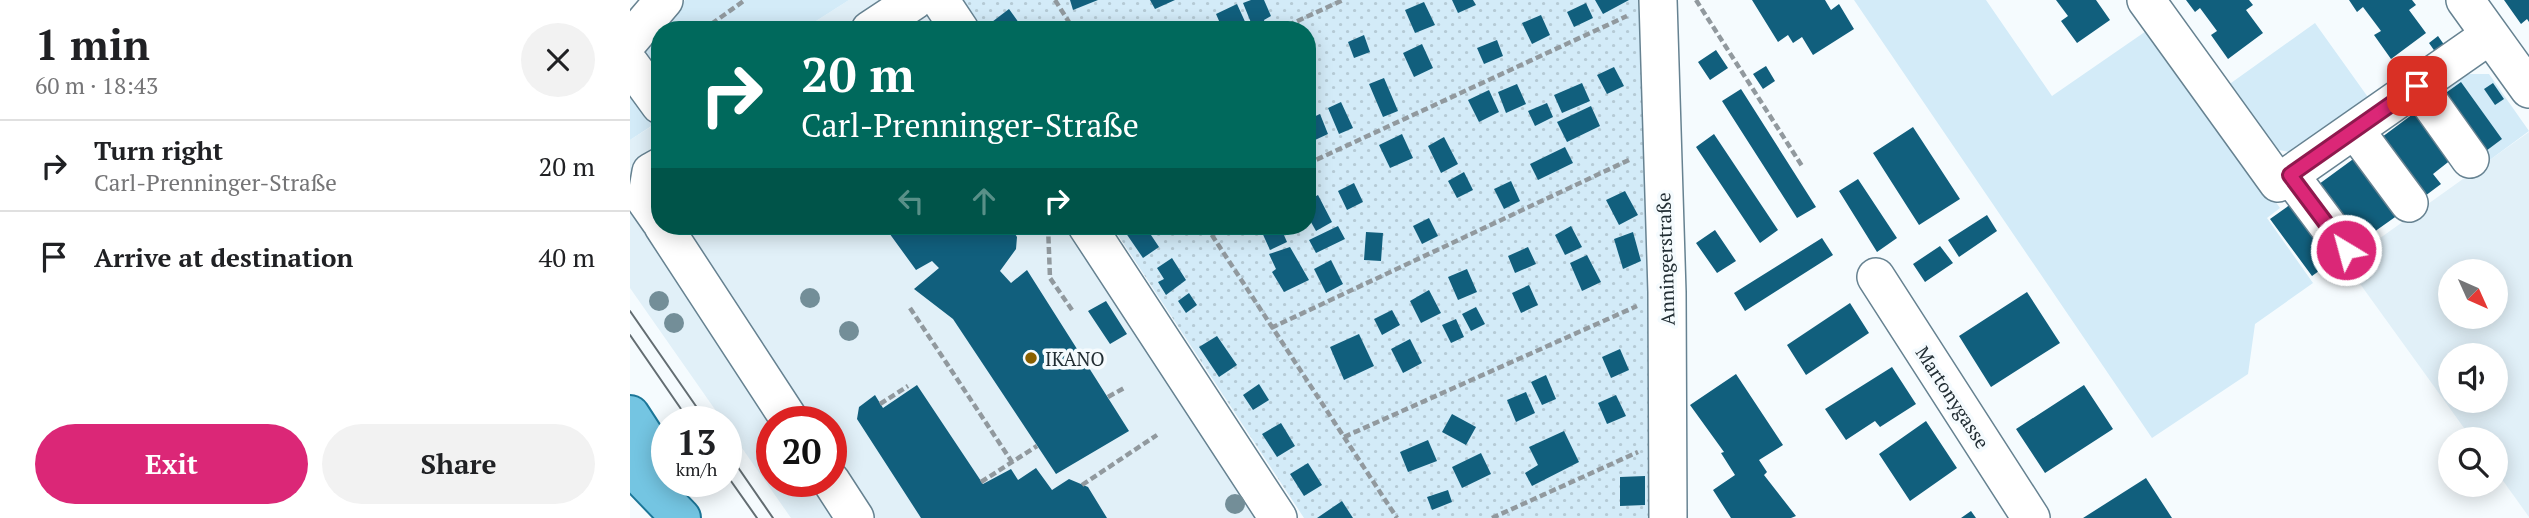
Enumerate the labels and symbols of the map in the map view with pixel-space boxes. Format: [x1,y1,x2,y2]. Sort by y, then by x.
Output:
pin [2387,56,2447,116]
street label: Anningerstraße [1650,192,1680,326]
position arrow [2309,213,2383,287]
north arrow [2438,259,2508,329]
street label: Martonygasse [1911,341,1995,453]
place label: IKANO [1045,346,1104,371]
marker: IKANO [1023,350,1039,366]
speed limit sign: 20 [756,406,847,497]

